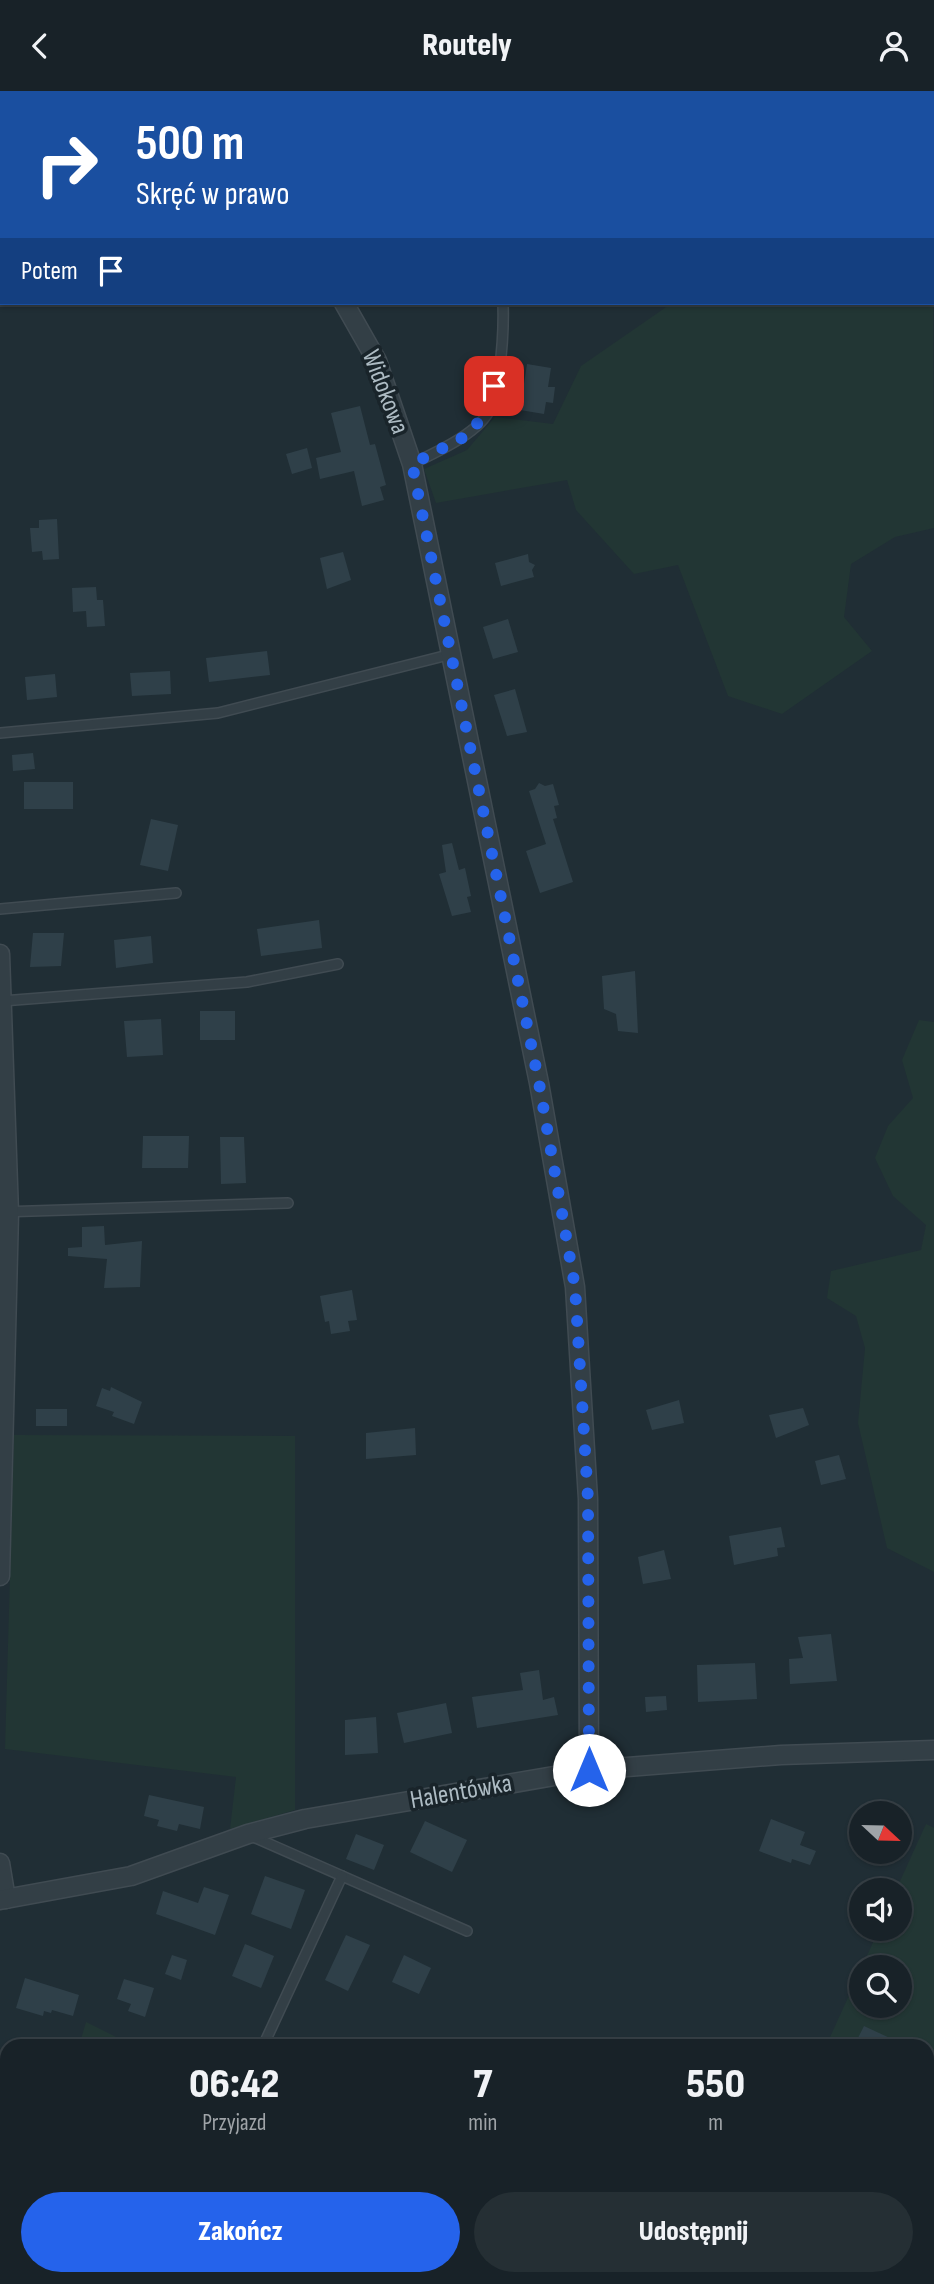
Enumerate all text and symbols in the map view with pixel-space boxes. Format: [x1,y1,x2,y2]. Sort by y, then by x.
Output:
text: Routely [422,26,512,65]
icon: back [21,27,59,65]
icon: person [875,27,913,65]
text: 500 m [136,115,244,174]
icon: right [21,119,112,210]
text: Skręć w prawo [136,175,290,214]
icon: arrive [92,252,130,290]
text: Potem [21,256,78,287]
street label: Widokowa [355,345,415,439]
pin [464,356,524,416]
icon: arrive [475,367,513,405]
position arrow [552,1733,626,1807]
street label: Halentówka [408,1768,514,1816]
north arrow [849,1801,912,1864]
map controls [849,1801,912,2018]
button: sound [849,1878,912,1941]
button: search [849,1955,912,2018]
text: 06:42 [189,2059,279,2110]
text: 7 [473,2059,492,2110]
text: 550 [686,2059,745,2110]
text: Przyjazd [202,2109,266,2137]
text: min [468,2109,497,2137]
text: m [708,2109,723,2137]
button: Zakończ [21,2192,460,2272]
button: Udostępnij [474,2192,913,2272]

